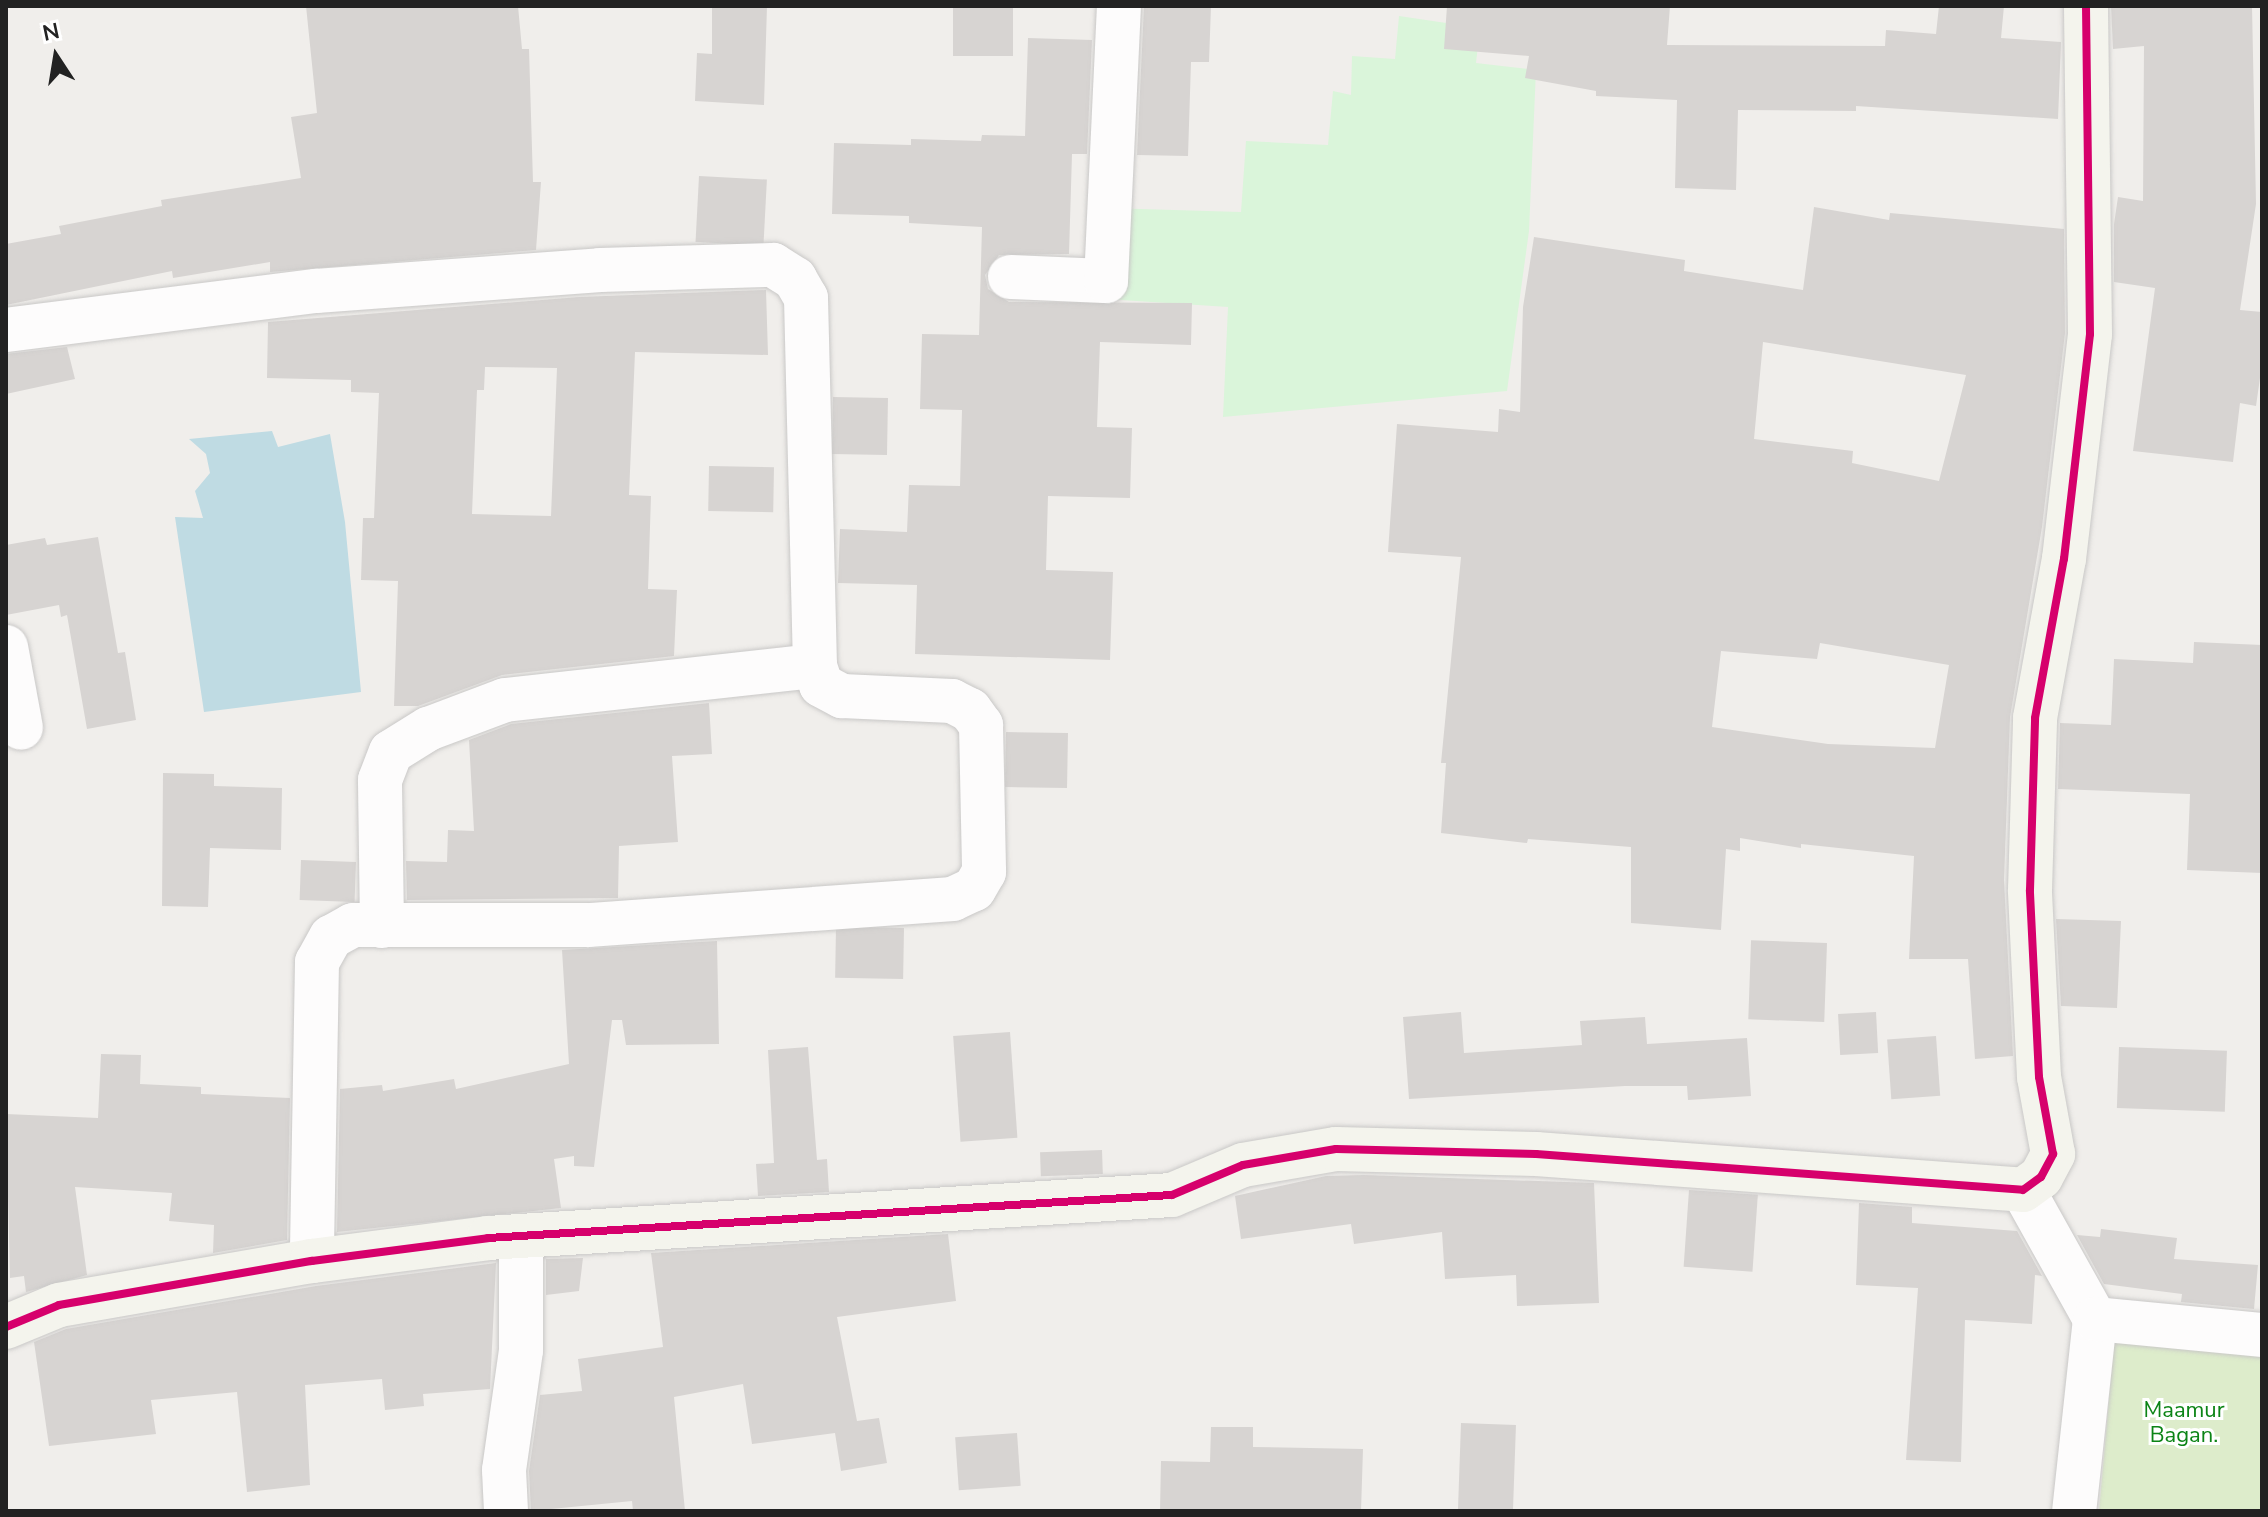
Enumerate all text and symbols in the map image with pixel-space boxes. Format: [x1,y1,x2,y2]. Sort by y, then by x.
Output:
north arrow [16,16,96,96]
text: N [40,16,62,49]
park label: Maamur Bagan. [2143,1397,2225,1448]

